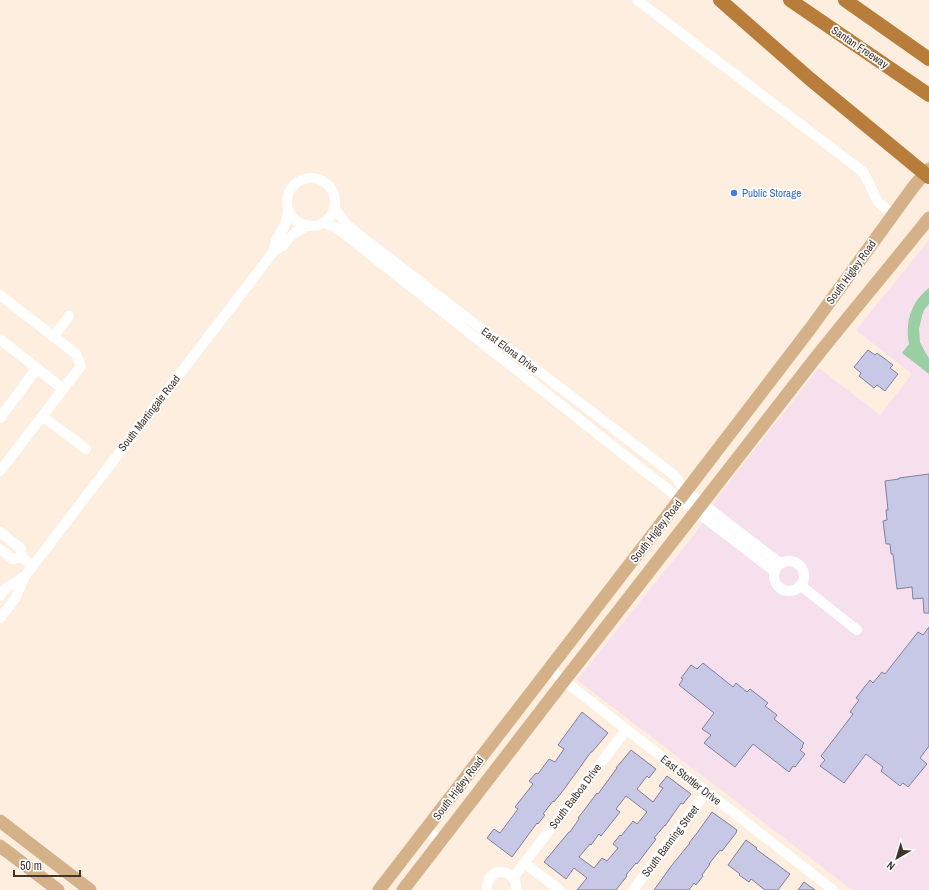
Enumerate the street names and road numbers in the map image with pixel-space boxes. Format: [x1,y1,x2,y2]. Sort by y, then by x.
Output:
street label: Santan Freeway [829,23,892,71]
street label: South Higley Road [823,237,879,307]
street label: East Elona Drive [479,324,541,376]
street label: South Martingale Road [115,372,183,454]
street label: South Higley Road [627,497,685,565]
street label: East Stottler Drive [658,752,724,808]
street label: South Higley Road [430,754,486,822]
street label: South Balboa Drive [546,761,604,831]
street label: South Banning Street [638,802,702,880]

